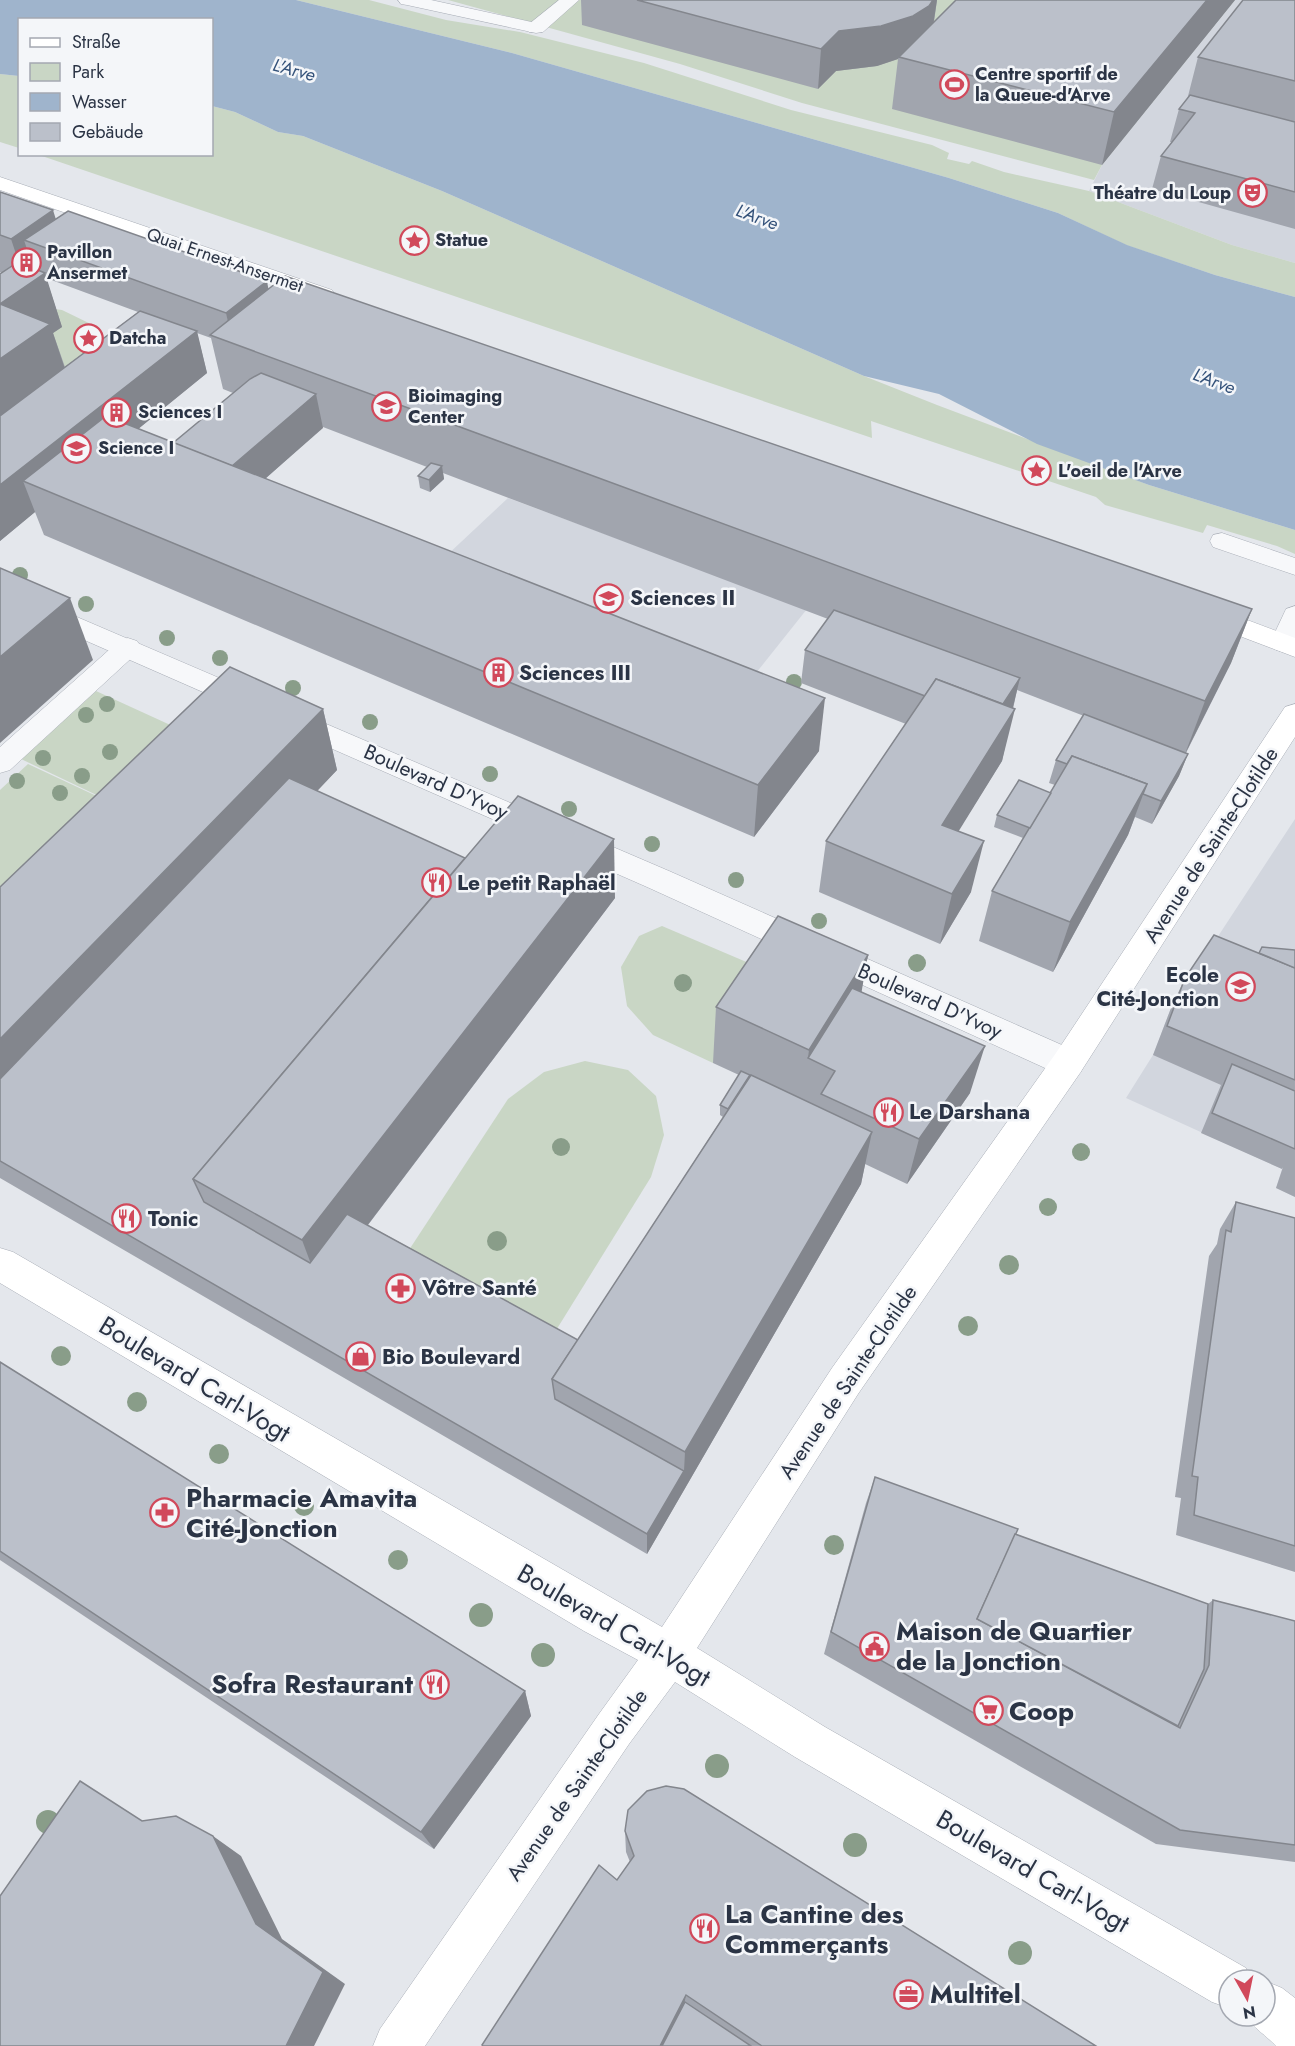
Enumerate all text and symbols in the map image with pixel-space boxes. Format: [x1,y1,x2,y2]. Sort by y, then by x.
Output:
legend [18,18,213,156]
text: Straße [72,29,120,55]
water label: L'Arve [270,52,318,88]
text: Park [72,59,104,85]
place label: Centre sportif de la Queue-d'Arve [975,61,1118,108]
sports icon: Centre sportif de la Queue-d'Arve [938,68,970,100]
text: Wasser [72,89,127,115]
text: Gebäude [72,119,143,145]
theatre icon: Théatre du Loup [1236,177,1268,209]
place label: Théatre du Loup [1094,180,1231,206]
water label: L'Arve [732,197,782,237]
street label: Quai Ernest-Ansermet [143,221,308,299]
place icon: Statue [398,224,430,256]
place label: Statue [435,227,488,253]
place label: Pavillon Ansermet [46,239,128,286]
building icon: Pavillon Ansermet [10,246,42,278]
place icon: Datcha [72,322,104,354]
place label: Datcha [109,325,166,351]
water label: L'Arve [1189,361,1239,401]
place label: Bioimaging Center [408,383,502,430]
school or university icon: Bioimaging Center [371,390,403,422]
building icon: Sciences I [101,396,133,428]
place label: Sciences I [138,399,222,425]
school or university icon: Science I [61,432,93,464]
place label: Science I [98,435,174,461]
place icon: L'oeil de l'Arve [1021,455,1053,487]
place label: L'oeil de l'Arve [1058,458,1182,484]
school or university icon: Sciences II [593,582,625,614]
place label: Sciences II [630,583,735,613]
building icon: Sciences III [482,657,514,689]
place label: Sciences III [519,658,631,688]
street label: Boulevard D'Yvoy [359,737,514,828]
street label: Avenue de Sainte-Clotilde [1136,741,1286,949]
restaurant icon: Le petit Raphaël [420,867,452,899]
place label: Le petit Raphaël [457,868,616,898]
street label: Boulevard D'Yvoy [853,956,1008,1047]
place label: Ecole Cité-Jonction [1096,960,1219,1014]
school or university icon: Ecole Cité-Jonction [1224,971,1256,1003]
restaurant icon: Le Darshana [872,1096,904,1128]
place label: Le Darshana [909,1097,1030,1127]
restaurant icon: Tonic [111,1203,143,1235]
place label: Tonic [148,1204,198,1234]
pharmacy icon: Vôtre Santé [385,1272,417,1304]
place label: Vôtre Santé [421,1273,537,1303]
street label: Avenue de Sainte-Clotilde [772,1279,924,1485]
street label: Boulevard Carl-Vogt [92,1307,299,1452]
shop icon: Bio Boulevard [345,1341,377,1373]
place label: Bio Boulevard [382,1342,520,1372]
place label: Pharmacie Amavita Cité-Jonction [186,1479,417,1547]
pharmacy icon: Pharmacie Amavita Cité-Jonction [149,1497,181,1529]
street label: Boulevard Carl-Vogt [510,1554,718,1696]
place label: Maison de Quartier de la Jonction [896,1612,1132,1680]
public building icon: Maison de Quartier de la Jonction [859,1630,891,1662]
place label: Sofra Restaurant [211,1665,414,1703]
restaurant icon: Sofra Restaurant [418,1668,450,1700]
street label: Avenue de Sainte-Clotilde [499,1683,655,1887]
place label: Coop [1009,1692,1074,1730]
supermarket icon: Coop [972,1695,1004,1727]
street label: Boulevard Carl-Vogt [929,1800,1137,1942]
place label: La Cantine des Commerçants [725,1895,904,1963]
restaurant icon: La Cantine des Commerçants [688,1913,720,1945]
north arrow [1217,1968,1277,2028]
place label: Multitel [930,1975,1021,2013]
office icon: Multitel [893,1978,925,2010]
text: N [1241,2000,1257,2025]

